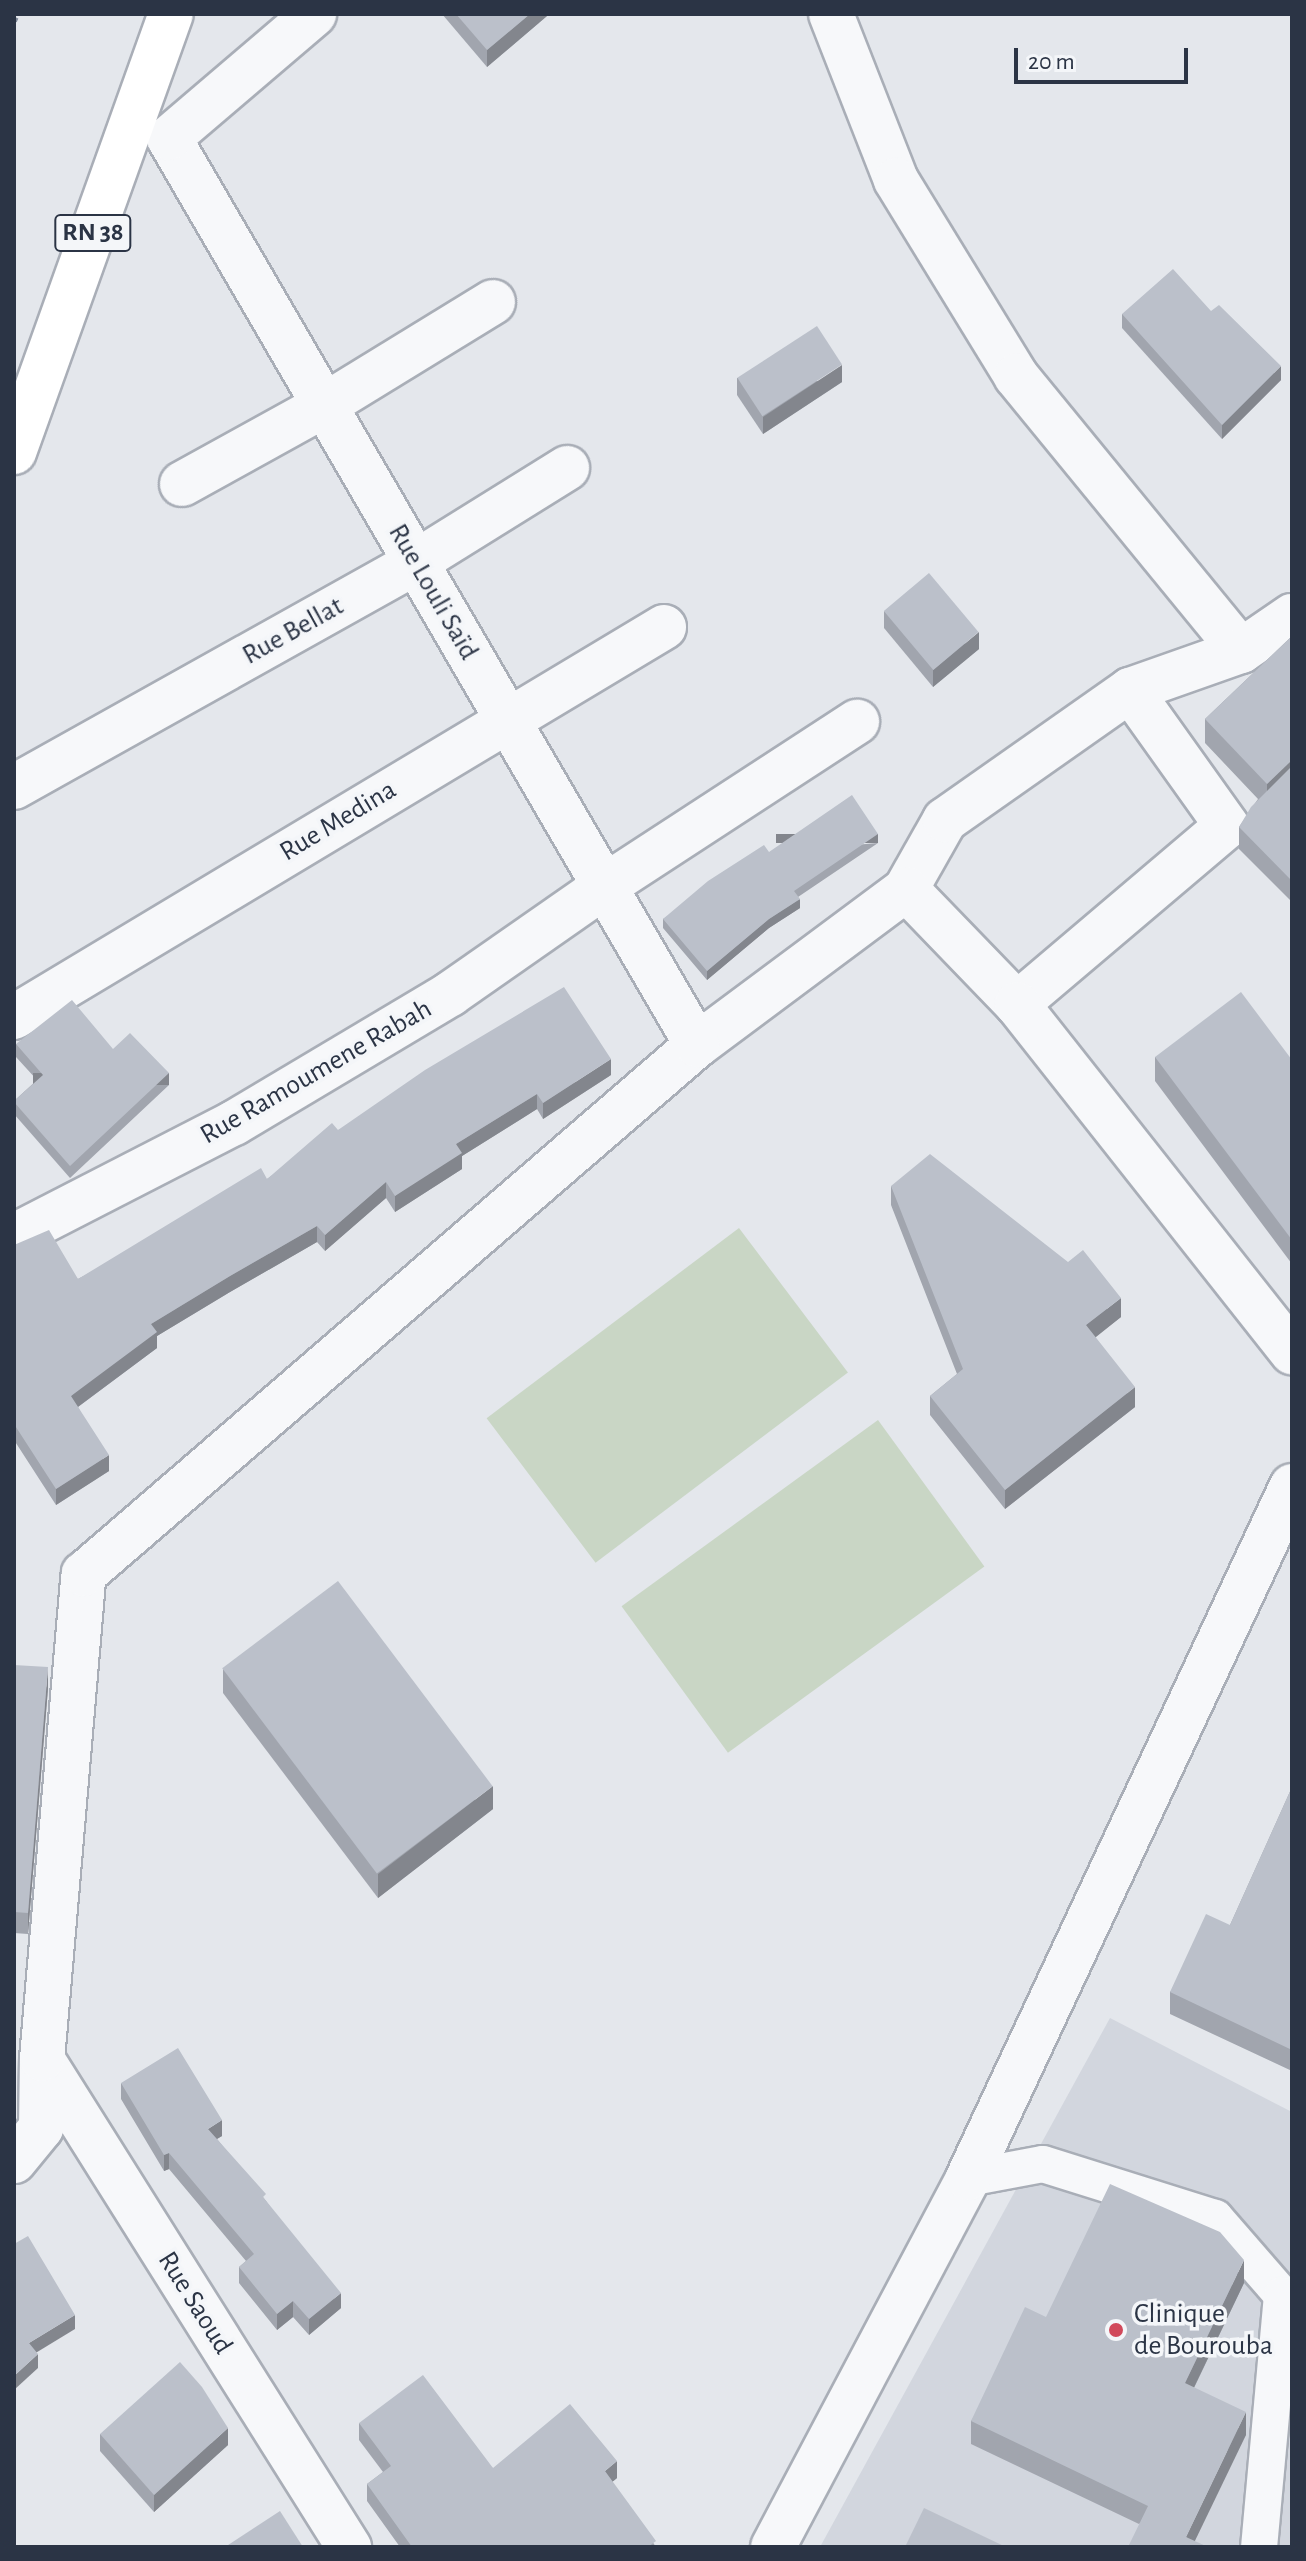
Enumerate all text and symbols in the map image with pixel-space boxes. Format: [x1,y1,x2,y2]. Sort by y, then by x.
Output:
scale bar [1018,32,1192,82]
text: 20 m [1028,50,1075,74]
road number: RN 38 [53,211,133,255]
street label: Rue Louli Saïd [381,518,485,666]
street label: Rue Bellat [237,590,349,672]
street label: Rue Medina [274,773,402,869]
street label: Rue Ramoumene Rabah [194,992,438,1152]
street label: Rue Saoud [150,2245,240,2361]
place label: Clinique de Bourouba [1134,2297,1273,2363]
marker: Clinique de Bourouba [1105,2319,1127,2341]

